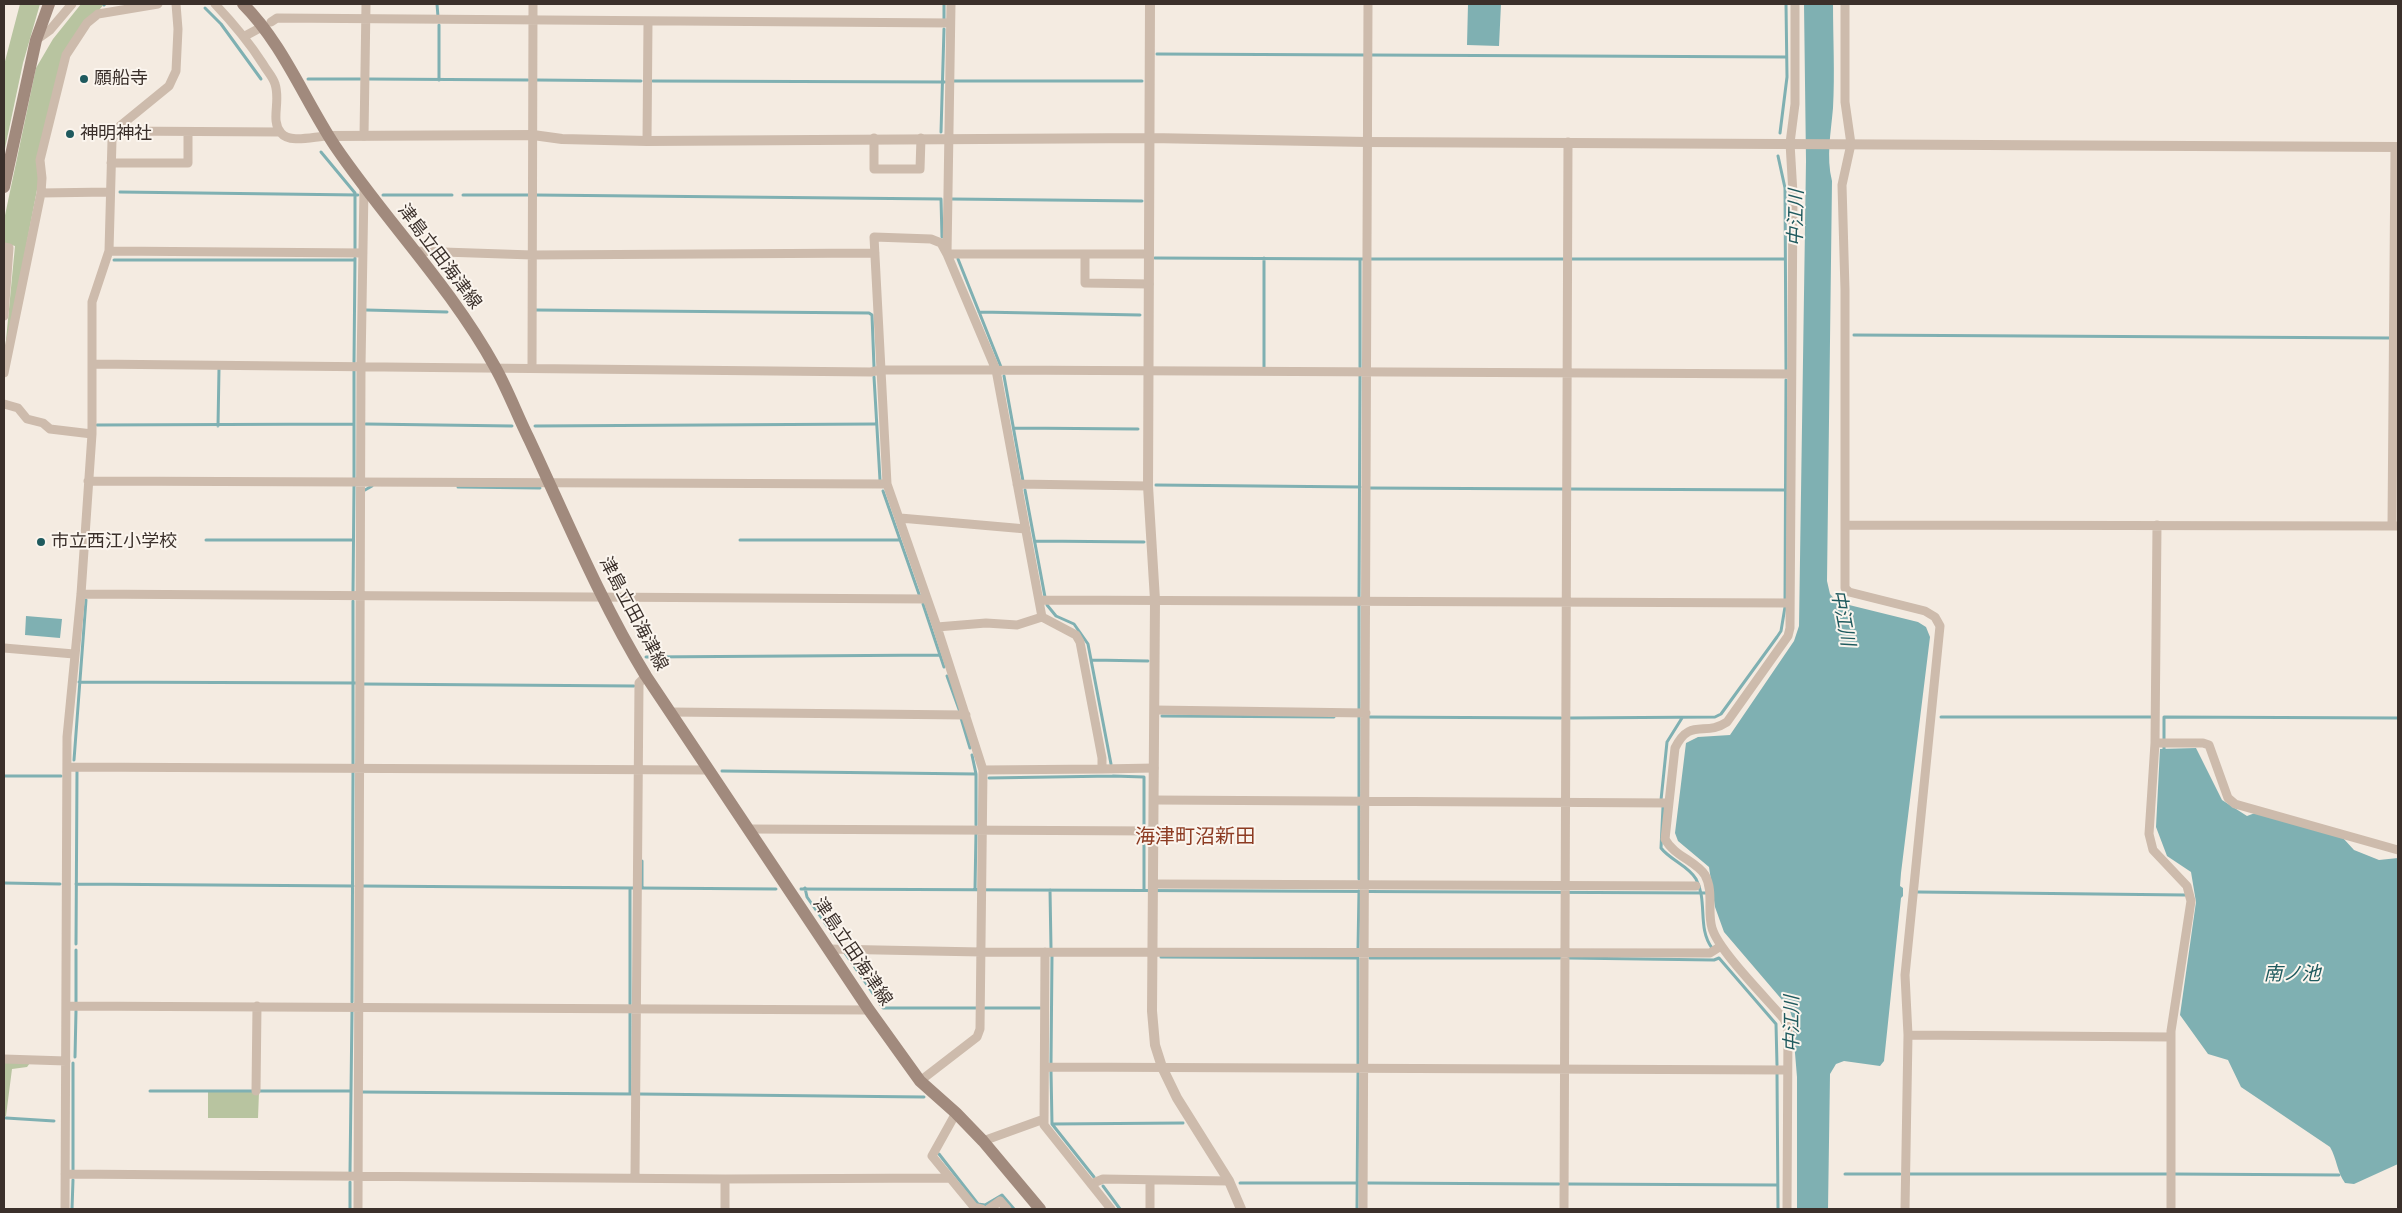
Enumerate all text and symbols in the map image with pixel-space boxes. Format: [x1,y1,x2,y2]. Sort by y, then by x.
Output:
place label: 願船寺 [94,68,148,90]
marker: 願船寺 [78,73,90,85]
place label: 神明神社 [80,123,152,145]
marker: 神明神社 [64,128,76,140]
water label: 中江川 [1785,189,1809,247]
street label: 津島立田海津線 [392,200,486,314]
place label: 市立西江小学校 [51,531,177,553]
marker: 市立西江小学校 [35,536,47,548]
street label: 津島立田海津線 [594,553,672,675]
water label: 中江川 [1825,588,1859,648]
district label: 海津町沼新田 [1135,826,1255,850]
street label: 津島立田海津線 [808,894,896,1010]
water label: 南ノ池 [2264,964,2320,986]
water label: 中江川 [1782,996,1804,1052]

